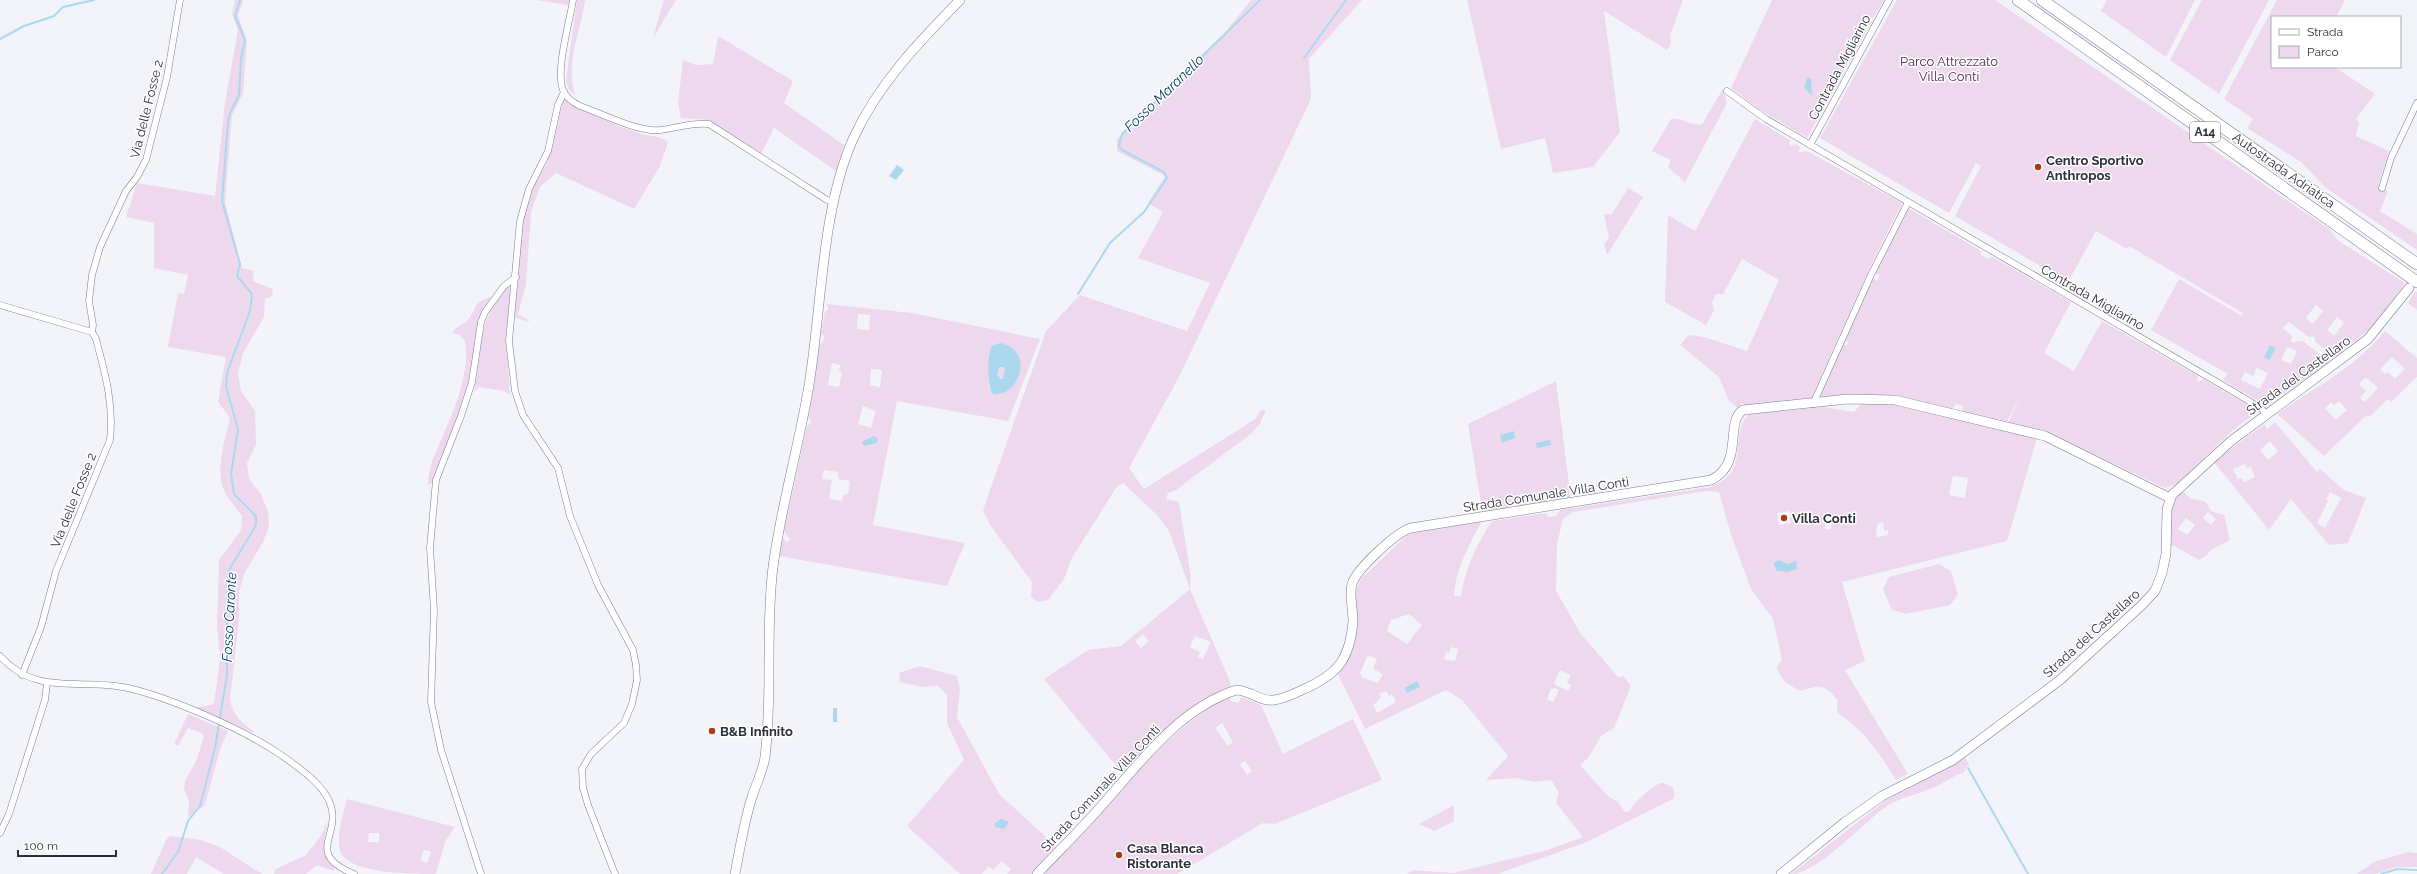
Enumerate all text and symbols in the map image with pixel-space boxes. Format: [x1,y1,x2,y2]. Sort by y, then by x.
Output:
street label: Contrada Migliarino [1805,12,1874,122]
legend [2271,16,2401,68]
text: Strada [2307,25,2343,39]
text: Parco [2307,45,2339,59]
water label: Fosso Maranello [1121,51,1207,135]
park label: Parco Attrezzato Villa Conti [1900,54,1998,84]
street label: Via delle Fosse 2 [127,58,166,160]
road number: A14 [2190,122,2220,142]
street label: Autostrada Adriatica [2230,130,2338,211]
place label: Centro Sportivo Anthropos [2046,153,2144,183]
marker: Centro Sportivo Anthropos [2033,162,2043,172]
street label: Contrada Migliarino [2038,262,2147,333]
street label: Strada del Castellaro [2243,332,2353,418]
street label: Via delle Fosse 2 [48,450,99,550]
street label: Strada Comunale Villa Conti [1462,474,1630,515]
place label: Villa Conti [1792,511,1856,526]
marker: Villa Conti [1779,513,1789,523]
water label: Fosso Caronte [219,571,239,662]
street label: Strada del Castellaro [2040,586,2143,681]
street label: Strada Comunale Villa Conti [1038,722,1163,855]
place label: B&B Infinito [720,724,793,739]
marker: B&B Infinito [707,726,717,736]
scale bar [18,832,116,858]
text: 100 m [24,839,58,853]
place label: Casa Blanca Ristorante [1127,841,1204,871]
marker: Casa Blanca Ristorante [1114,850,1124,860]

